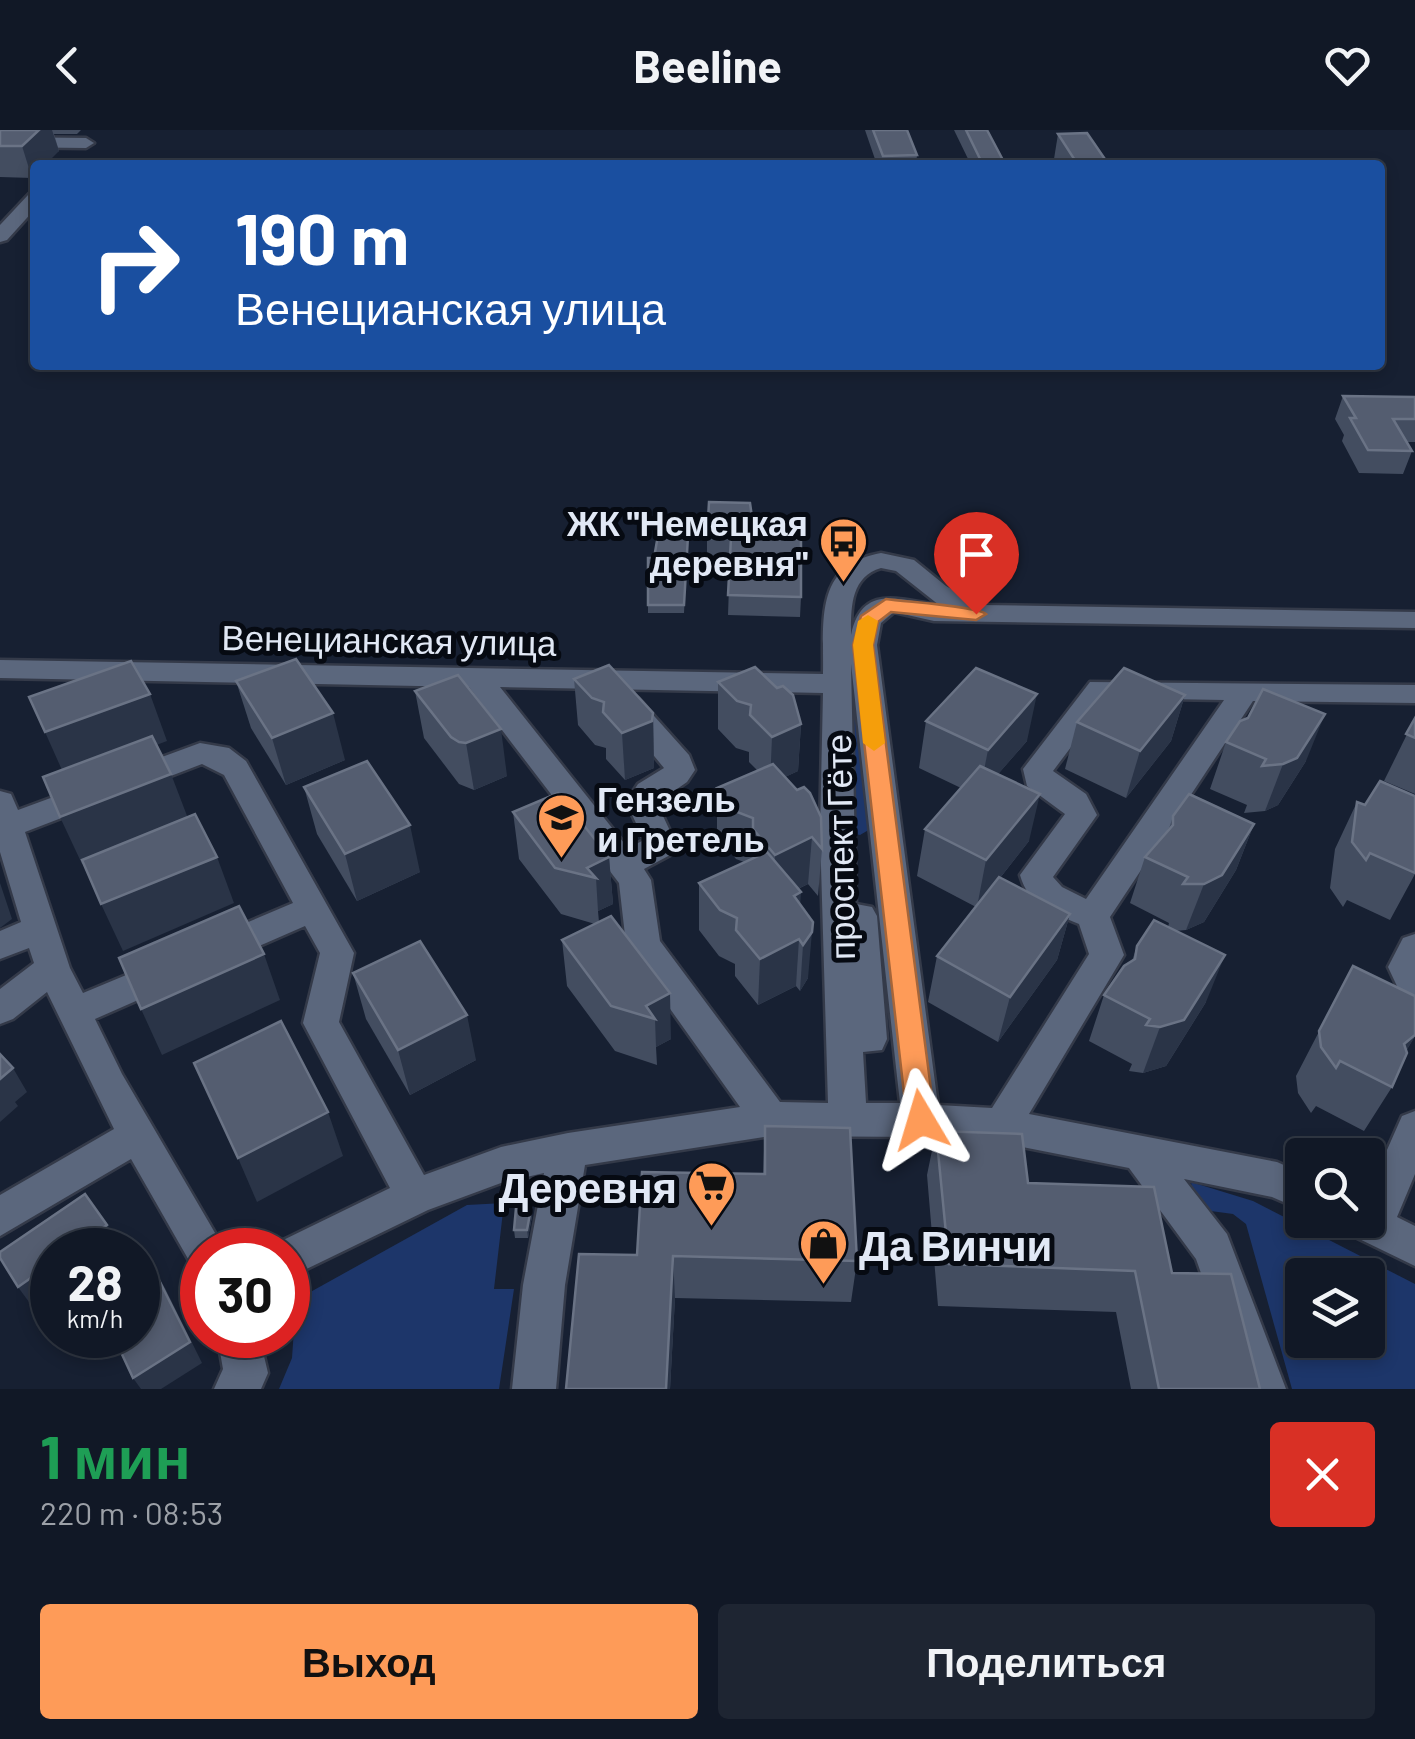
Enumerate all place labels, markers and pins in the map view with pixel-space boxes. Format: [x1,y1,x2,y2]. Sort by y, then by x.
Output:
place label: ЖК "Немецкая деревня" [566,501,808,583]
pin [934,512,1019,615]
bus stop icon: ЖК "Немецкая деревня" [817,516,869,584]
place label: Гензель и Гретель [597,777,765,859]
school or university icon: Гензель и Гретель [536,792,588,860]
supermarket icon: Деревня [686,1160,738,1228]
place label: Деревня [499,1161,677,1212]
shop icon: Да Винчи [798,1218,850,1286]
place label: Да Винчи [859,1219,1052,1270]

